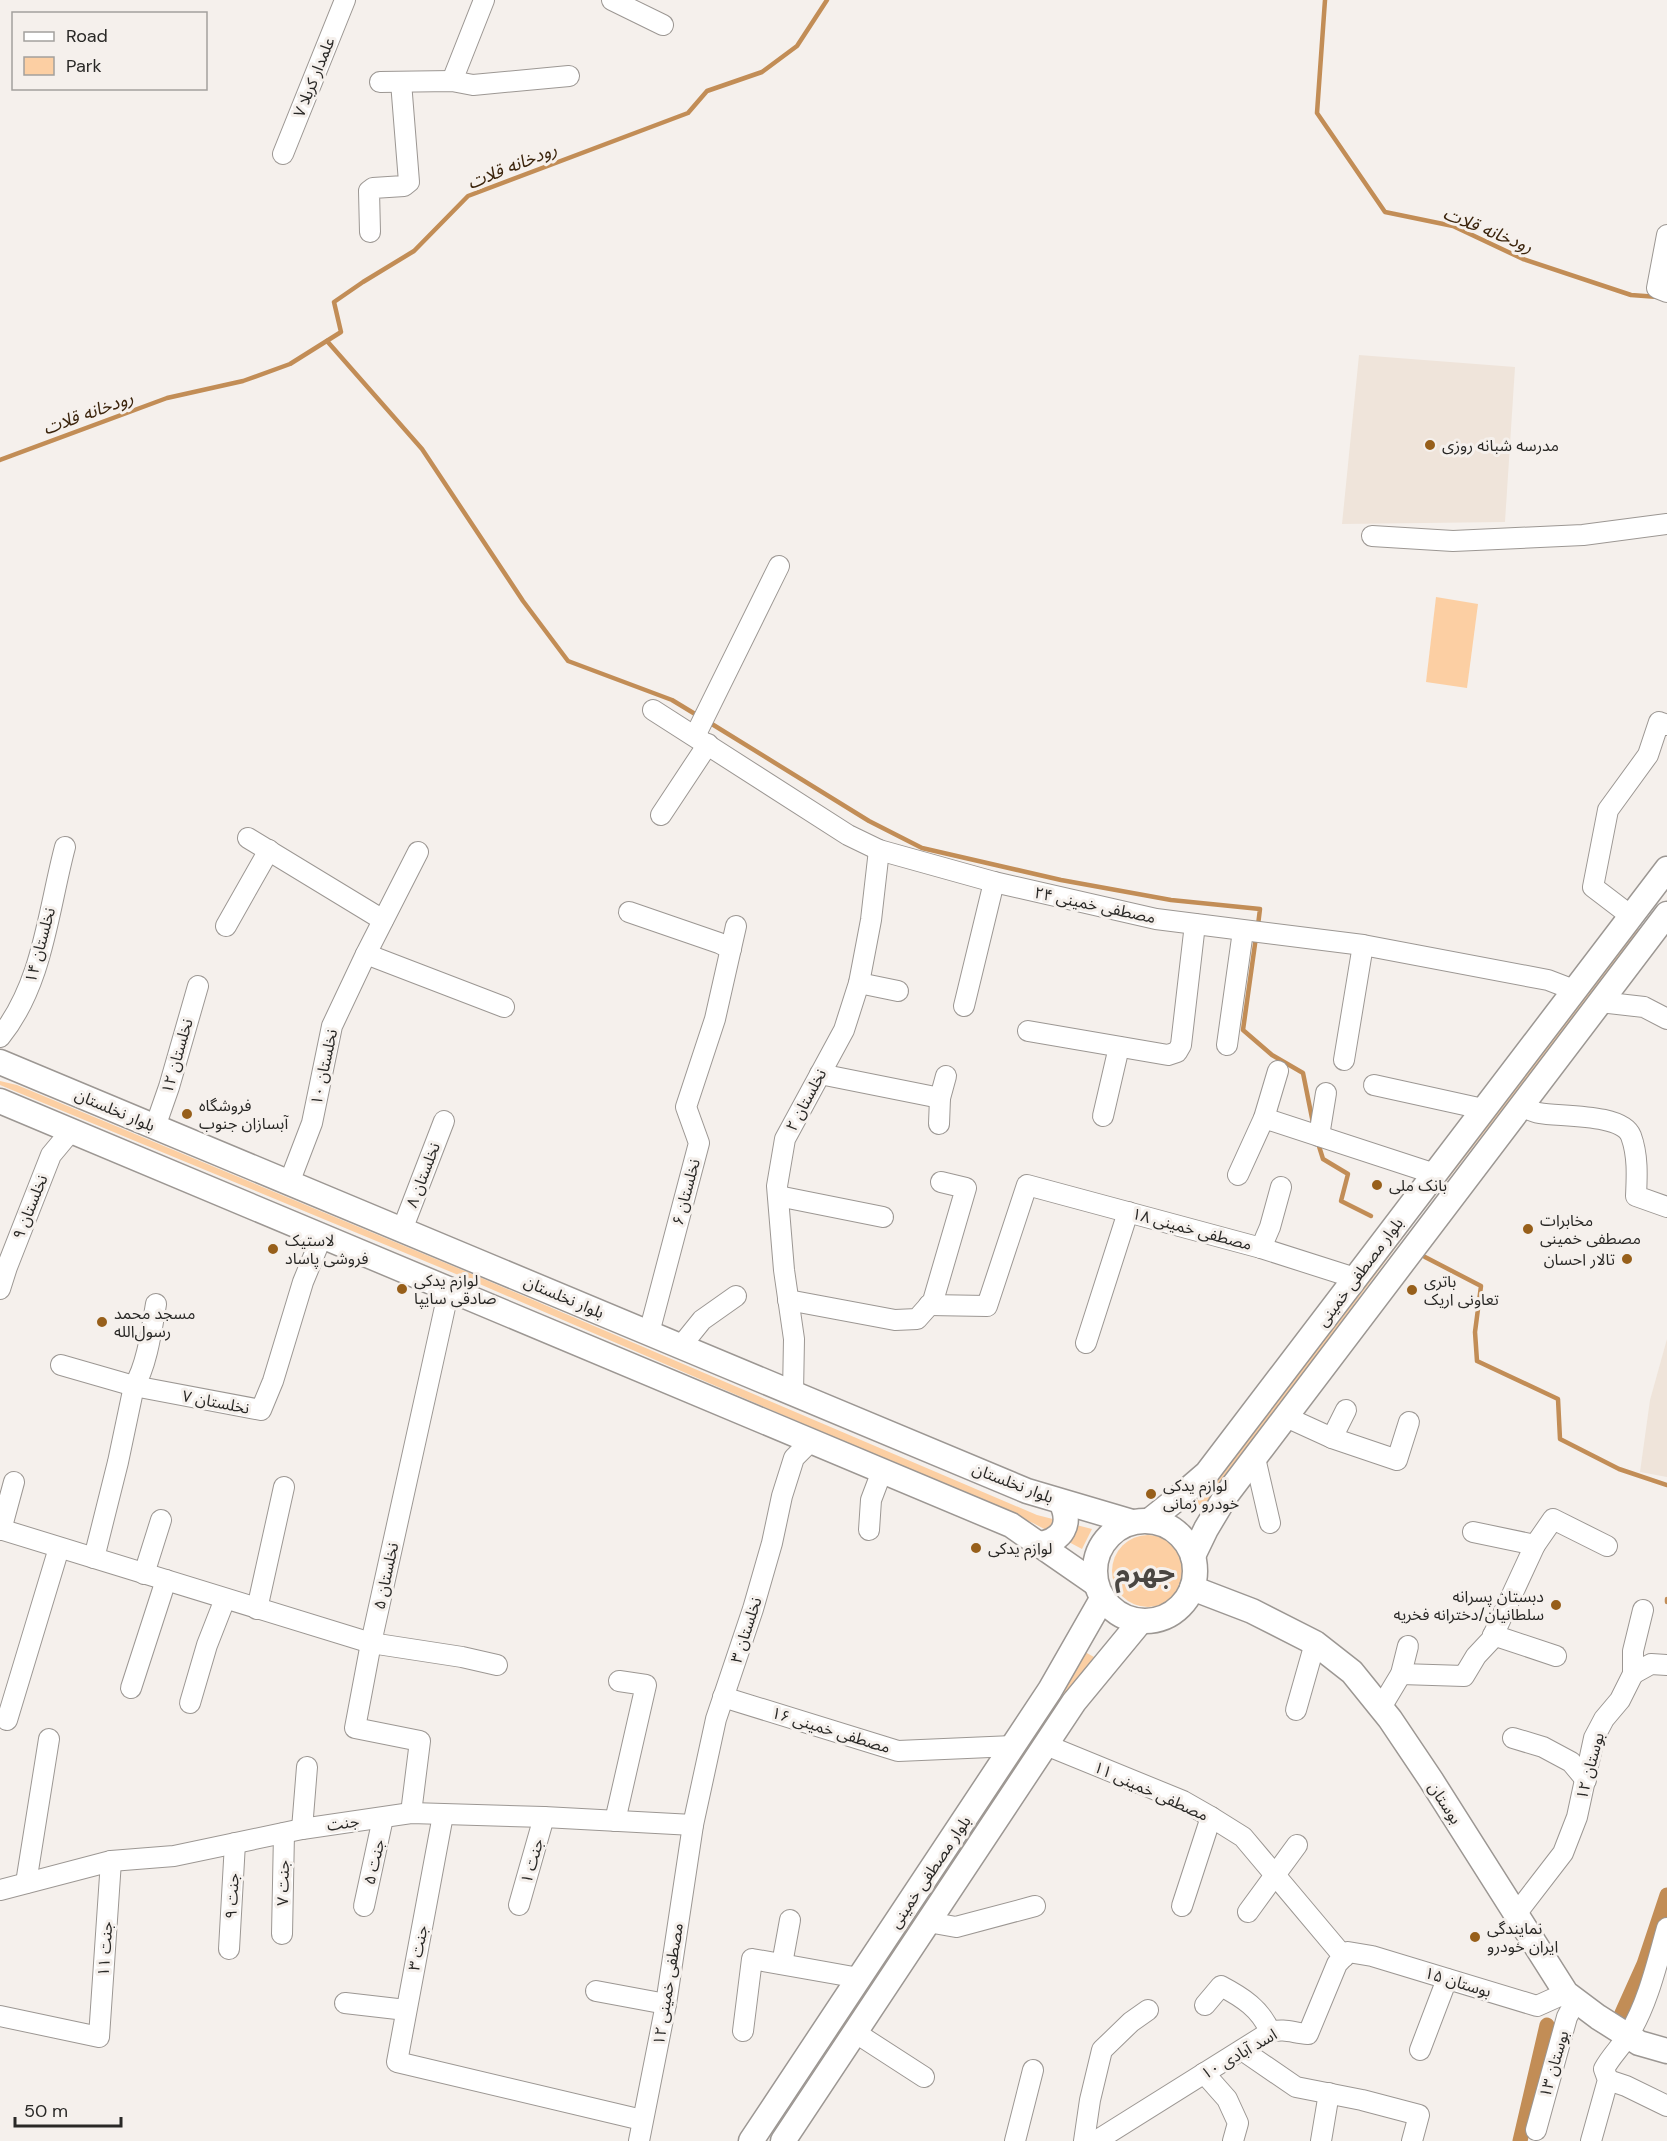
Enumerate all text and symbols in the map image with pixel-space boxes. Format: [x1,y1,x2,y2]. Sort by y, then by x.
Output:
legend [12,12,207,90]
text: Road [66,24,108,48]
street label: علمدار کربلا ۷ [288,34,340,120]
text: Park [66,54,102,78]
water label: رودخانه قلات [464,137,561,195]
water label: رودخانه قلات [1440,201,1537,259]
water label: رودخانه قلات [40,385,137,440]
place label: مدرسه شبانه روزی [1442,435,1559,456]
marker: مدرسه شبانه روزی [1423,438,1437,452]
street label: مصطفی خمینی ۲۴ [1032,882,1158,928]
street label: نخلستان ۱۴ [20,905,60,985]
street label: نخلستان ۱۲ [156,1016,198,1096]
street label: نخلستان ۱۰ [306,1027,342,1107]
street label: نخلستان ۲ [781,1065,831,1135]
street label: بلوار نخلستان [72,1084,158,1136]
place label: فروشگاه آبسازان جنوب [199,1095,289,1134]
marker: فروشگاه آبسازان جنوب [180,1107,194,1121]
street label: نخلستان ۸ [401,1140,445,1210]
street label: نخلستان ۶ [667,1156,705,1228]
street label: نخلستان ۹ [8,1172,52,1242]
place label: بانک ملی [1389,1175,1447,1196]
marker: بانک ملی [1370,1178,1384,1192]
street label: مصطفی خمینی ۱۸ [1130,1203,1254,1255]
place label: مخابرات مصطفی خمینی [1540,1210,1641,1249]
street label: بلوار مصطفی خمینی [1312,1213,1408,1331]
marker: مخابرات مصطفی خمینی [1521,1222,1535,1236]
place label: لاستیک فروشی پاساد [285,1230,369,1269]
marker: لاستیک فروشی پاساد [266,1242,280,1256]
place label: تالار احسان [1544,1249,1615,1270]
marker: تالار احسان [1620,1252,1634,1266]
place label: لوازم یدکی صادقی سایپا [414,1270,497,1309]
street label: بلوار نخلستان [521,1271,607,1323]
place label: باتری تعاونی اریک [1424,1271,1499,1310]
marker: لوازم یدکی صادقی سایپا [395,1282,409,1296]
marker: باتری تعاونی اریک [1405,1283,1419,1297]
place label: مسجد محمد رسول‌الله [114,1303,195,1342]
marker: مسجد محمد رسول‌الله [95,1315,109,1329]
street label: نخلستان ۷ [181,1385,251,1419]
street label: بلوار نخلستان [970,1458,1056,1508]
place label: لوازم یدکی خودرو زمانی [1163,1475,1239,1514]
marker: لوازم یدکی خودرو زمانی [1144,1487,1158,1501]
place label: لوازم یدکی [988,1538,1052,1561]
street label: نخلستان ۵ [369,1541,403,1611]
marker: لوازم یدکی [969,1541,983,1555]
district label: جهرم [1115,1554,1175,1594]
place label: دبستان پسرانه سلطانیان/دخترانه فخریه [1394,1586,1544,1625]
street label: نخلستان ۳ [726,1594,766,1666]
marker: دبستان پسرانه سلطانیان/دخترانه فخریه [1549,1598,1563,1612]
street label: مصطفی خمینی ۱۶ [769,1702,893,1758]
street label: ۱۲ بوستان [1571,1730,1609,1802]
street label: مصطفی خمینی ۱۱ [1090,1756,1212,1826]
street label: بوستان [1424,1778,1466,1828]
street label: جنت [325,1810,361,1836]
street label: بلوار مصطفی خمینی [885,1812,975,1932]
street label: جنت ۱ [516,1836,548,1886]
street label: جنت ۵ [359,1837,389,1887]
street label: جنت ۷ [272,1860,294,1906]
street label: جنت ۹ [220,1873,244,1919]
place label: نمایندگی ایران خودرو [1487,1918,1558,1957]
street label: جنت ۱۱ [93,1921,117,1977]
street label: مصطفی خمینی ۱۲ [648,1921,688,2047]
street label: جنت ۳ [403,1924,433,1972]
marker: نمایندگی ایران خودرو [1468,1930,1482,1944]
street label: بوستان ۱۵ [1422,1962,1494,2002]
street label: اسد آبادی ۱۰ [1197,2024,1281,2084]
street label: بوستان ۱۳ [1534,2028,1574,2100]
scale bar [15,2090,122,2128]
text: 50 m [24,2099,68,2123]

